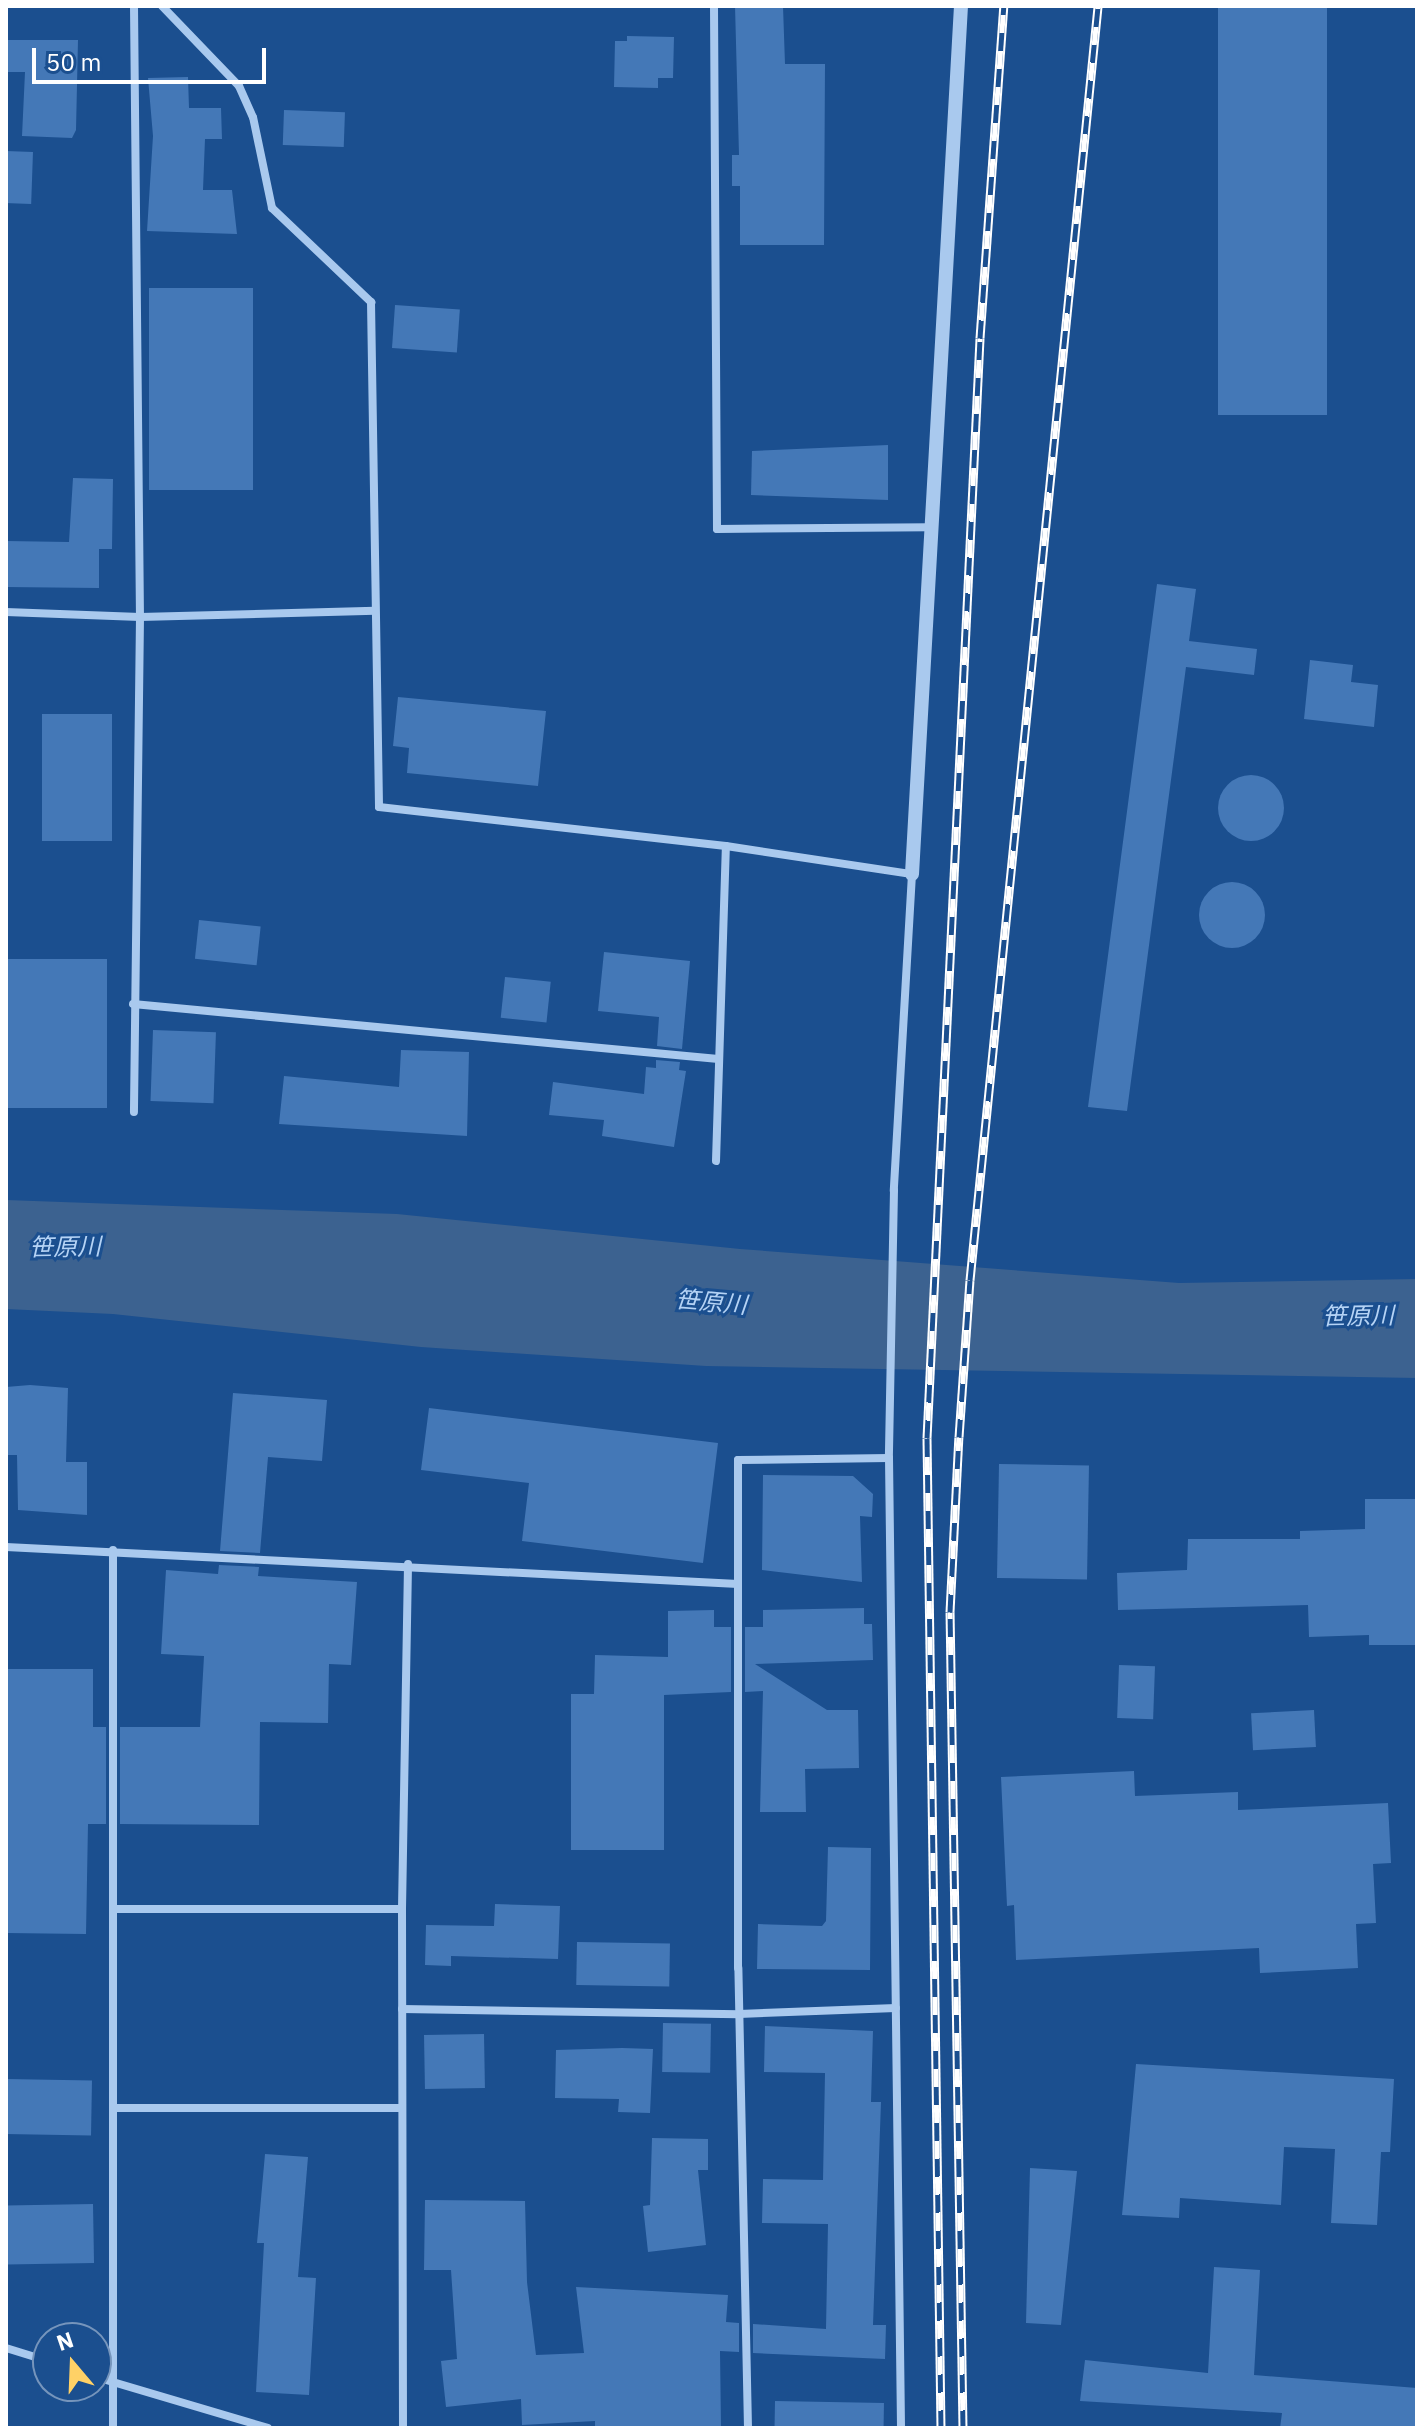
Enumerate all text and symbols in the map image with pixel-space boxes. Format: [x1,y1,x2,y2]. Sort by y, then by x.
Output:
scale bar [36,32,270,82]
text: 50 m [46,46,101,78]
water label: 笹原川 [29,1232,101,1262]
water label: 笹原川 [674,1285,748,1319]
water label: 笹原川 [1322,1301,1394,1331]
north arrow [32,2322,112,2402]
text: N [52,2324,77,2357]

